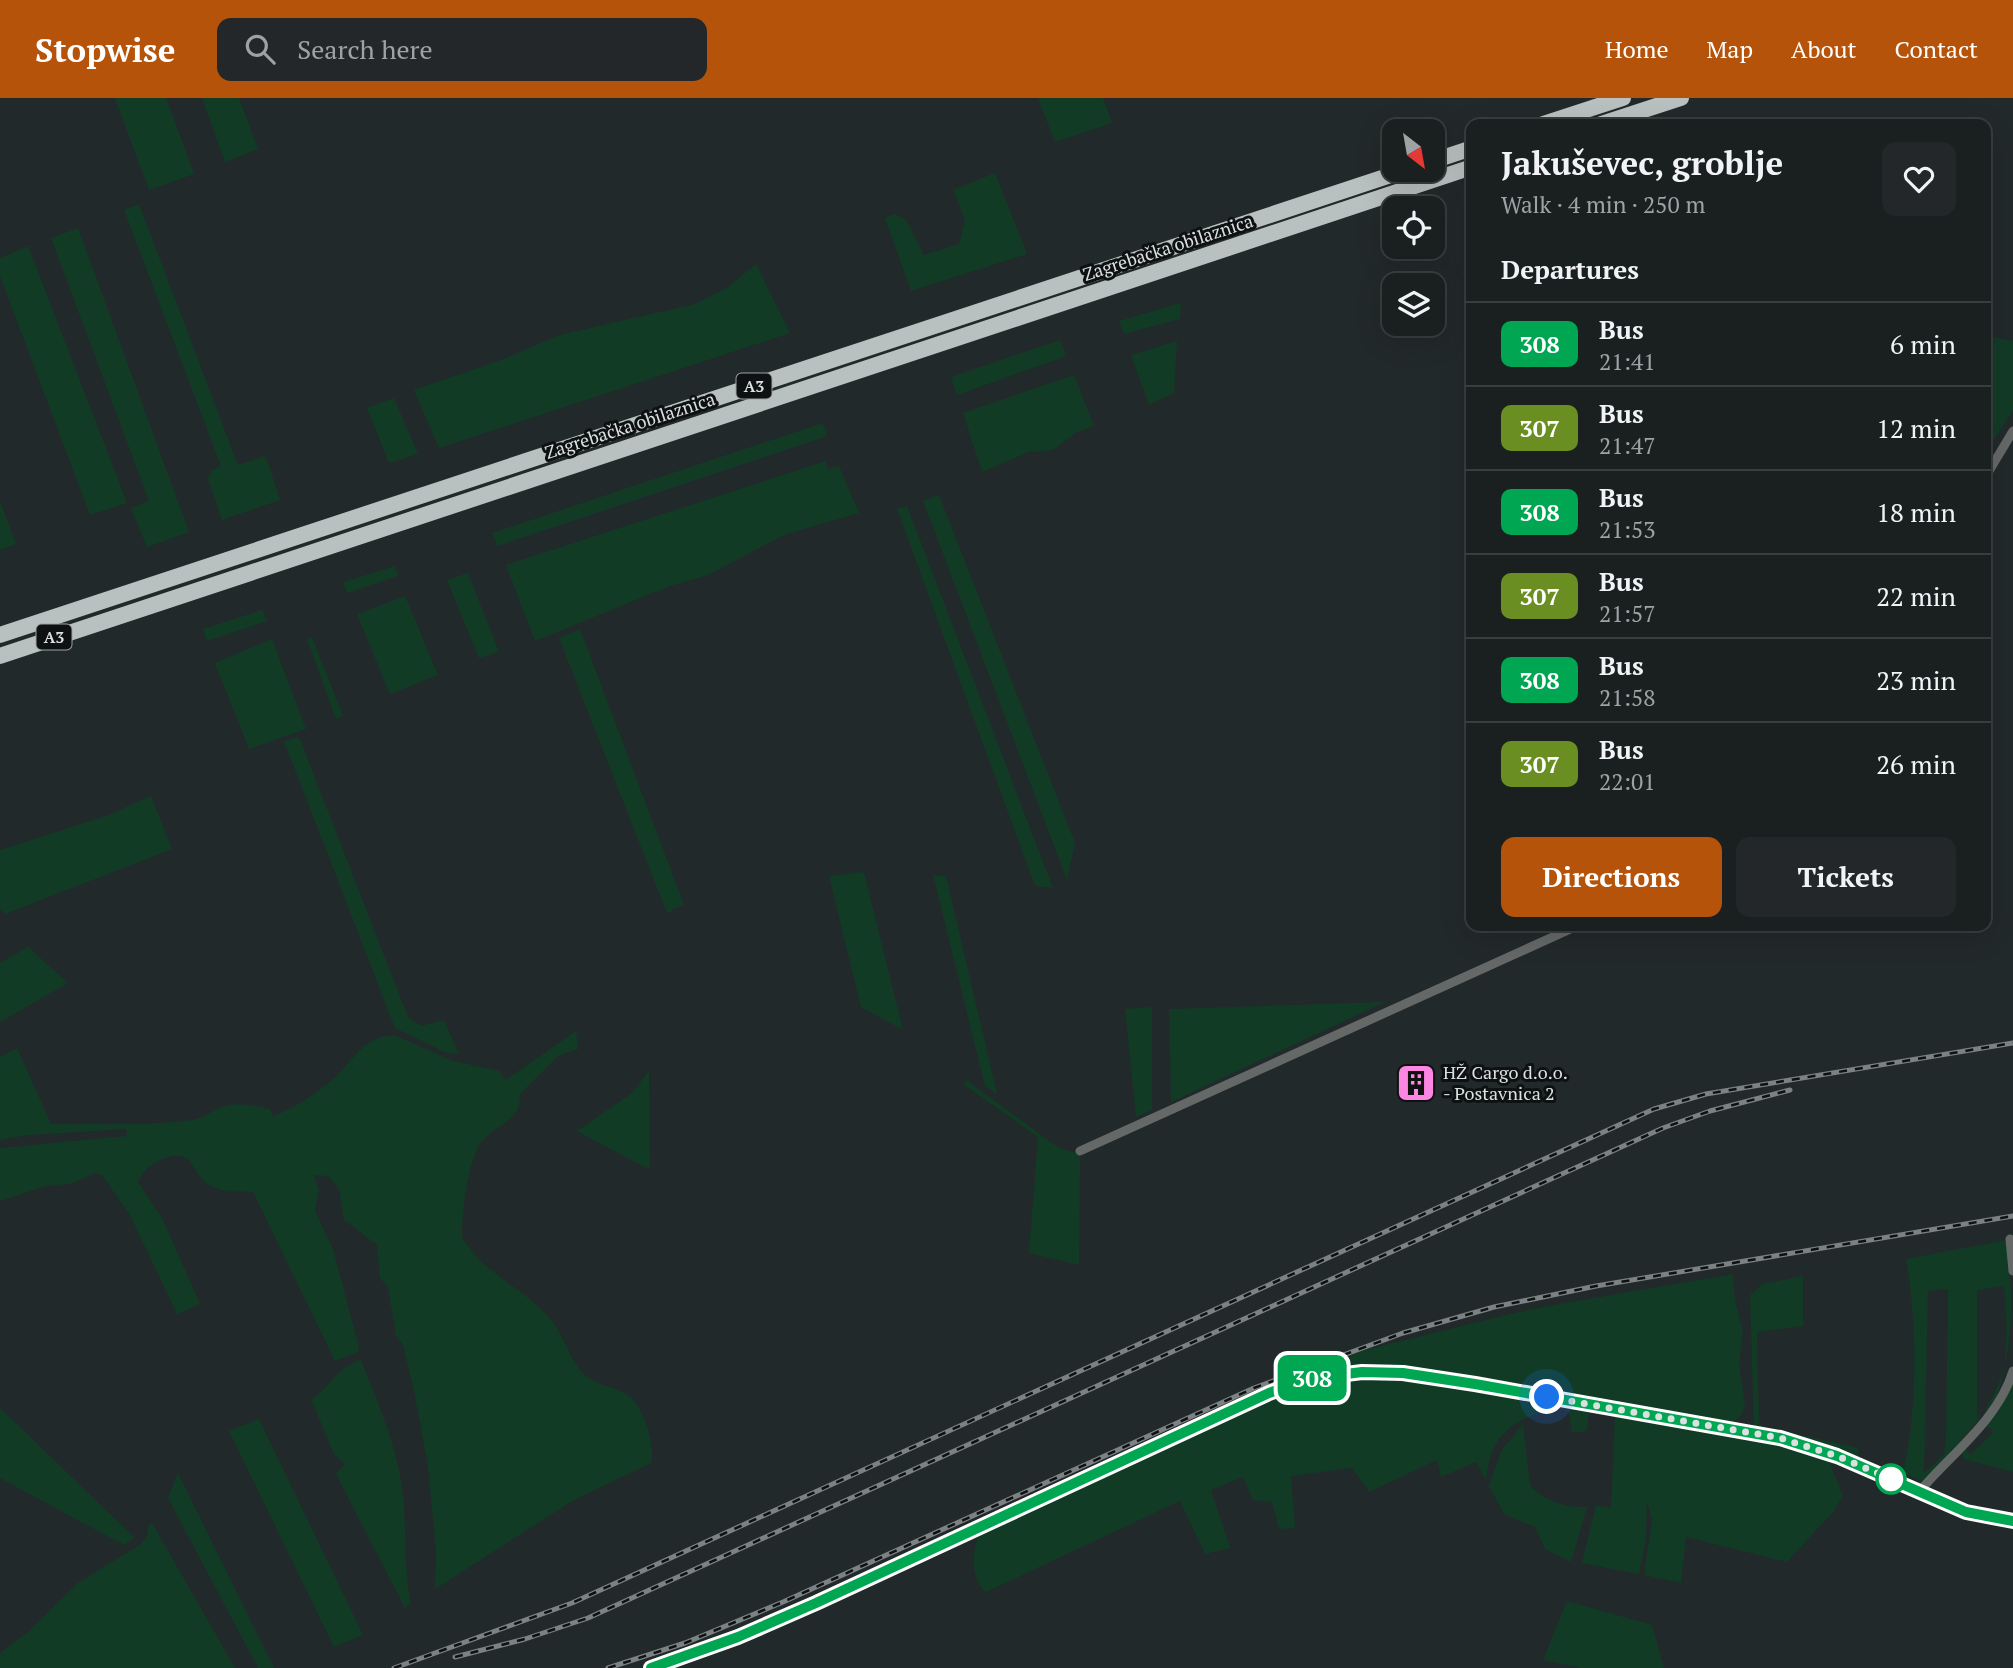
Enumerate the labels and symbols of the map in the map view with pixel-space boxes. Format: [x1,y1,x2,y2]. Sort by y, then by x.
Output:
north arrow [1382,119,1446,182]
street label: Zagrebačka obilaznica [1080,208,1256,286]
road number: A3 [736,374,772,398]
street label: Zagrebačka obilaznica [542,386,718,464]
road number: A3 [36,624,72,650]
place label: HŽ Cargo d.o.o. - Postavnica 2 [1443,1060,1568,1105]
building icon: HŽ Cargo d.o.o. - Postavnica 2 [1395,1062,1437,1104]
line badge: 308 [1272,1355,1352,1401]
your location [1529,1379,1564,1414]
unlabelled marker [1876,1464,1906,1494]

